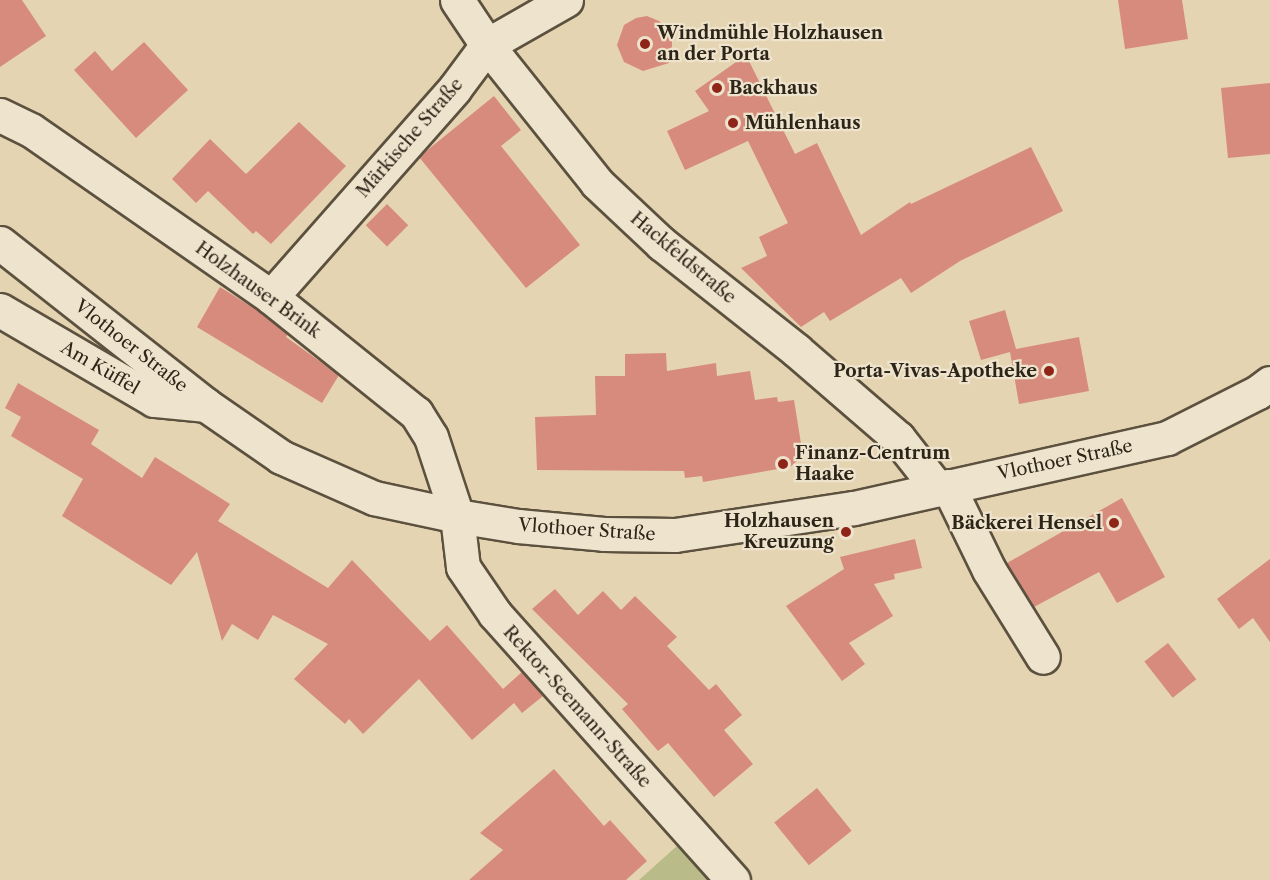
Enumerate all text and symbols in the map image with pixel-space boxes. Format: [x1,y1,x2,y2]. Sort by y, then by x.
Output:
place label: Windmühle Holzhausen an der Porta [657,23,883,66]
marker: Windmühle Holzhausen an der Porta [638,37,652,51]
street label: Märkische Straße [352,74,468,202]
place label: Backhaus [729,77,818,99]
marker: Backhaus [710,81,724,95]
place label: Mühlenhaus [745,112,860,134]
marker: Mühlenhaus [726,116,740,130]
street label: Hackfeldstraße [626,208,740,308]
street label: Holzhauser Brink [191,237,325,343]
street label: Vlothoer Straße [70,295,192,397]
street label: Am Küffel [57,337,143,399]
place label: Porta-Vivas-Apotheke [833,360,1037,382]
marker: Porta-Vivas-Apotheke [1042,364,1056,378]
street label: Vlothoer Straße [995,435,1135,485]
place label: Finanz-Centrum Haake [795,443,950,486]
marker: Finanz-Centrum Haake [776,457,790,471]
place label: Holzhausen Kreuzung [724,511,834,554]
place label: Bäckerei Hensel [951,512,1102,534]
street label: Vlothoer Straße [518,514,656,546]
marker: Bäckerei Hensel [1107,516,1121,530]
marker: Holzhausen Kreuzung [839,525,853,539]
street label: Rektor-Seemann-Straße [498,622,656,792]

